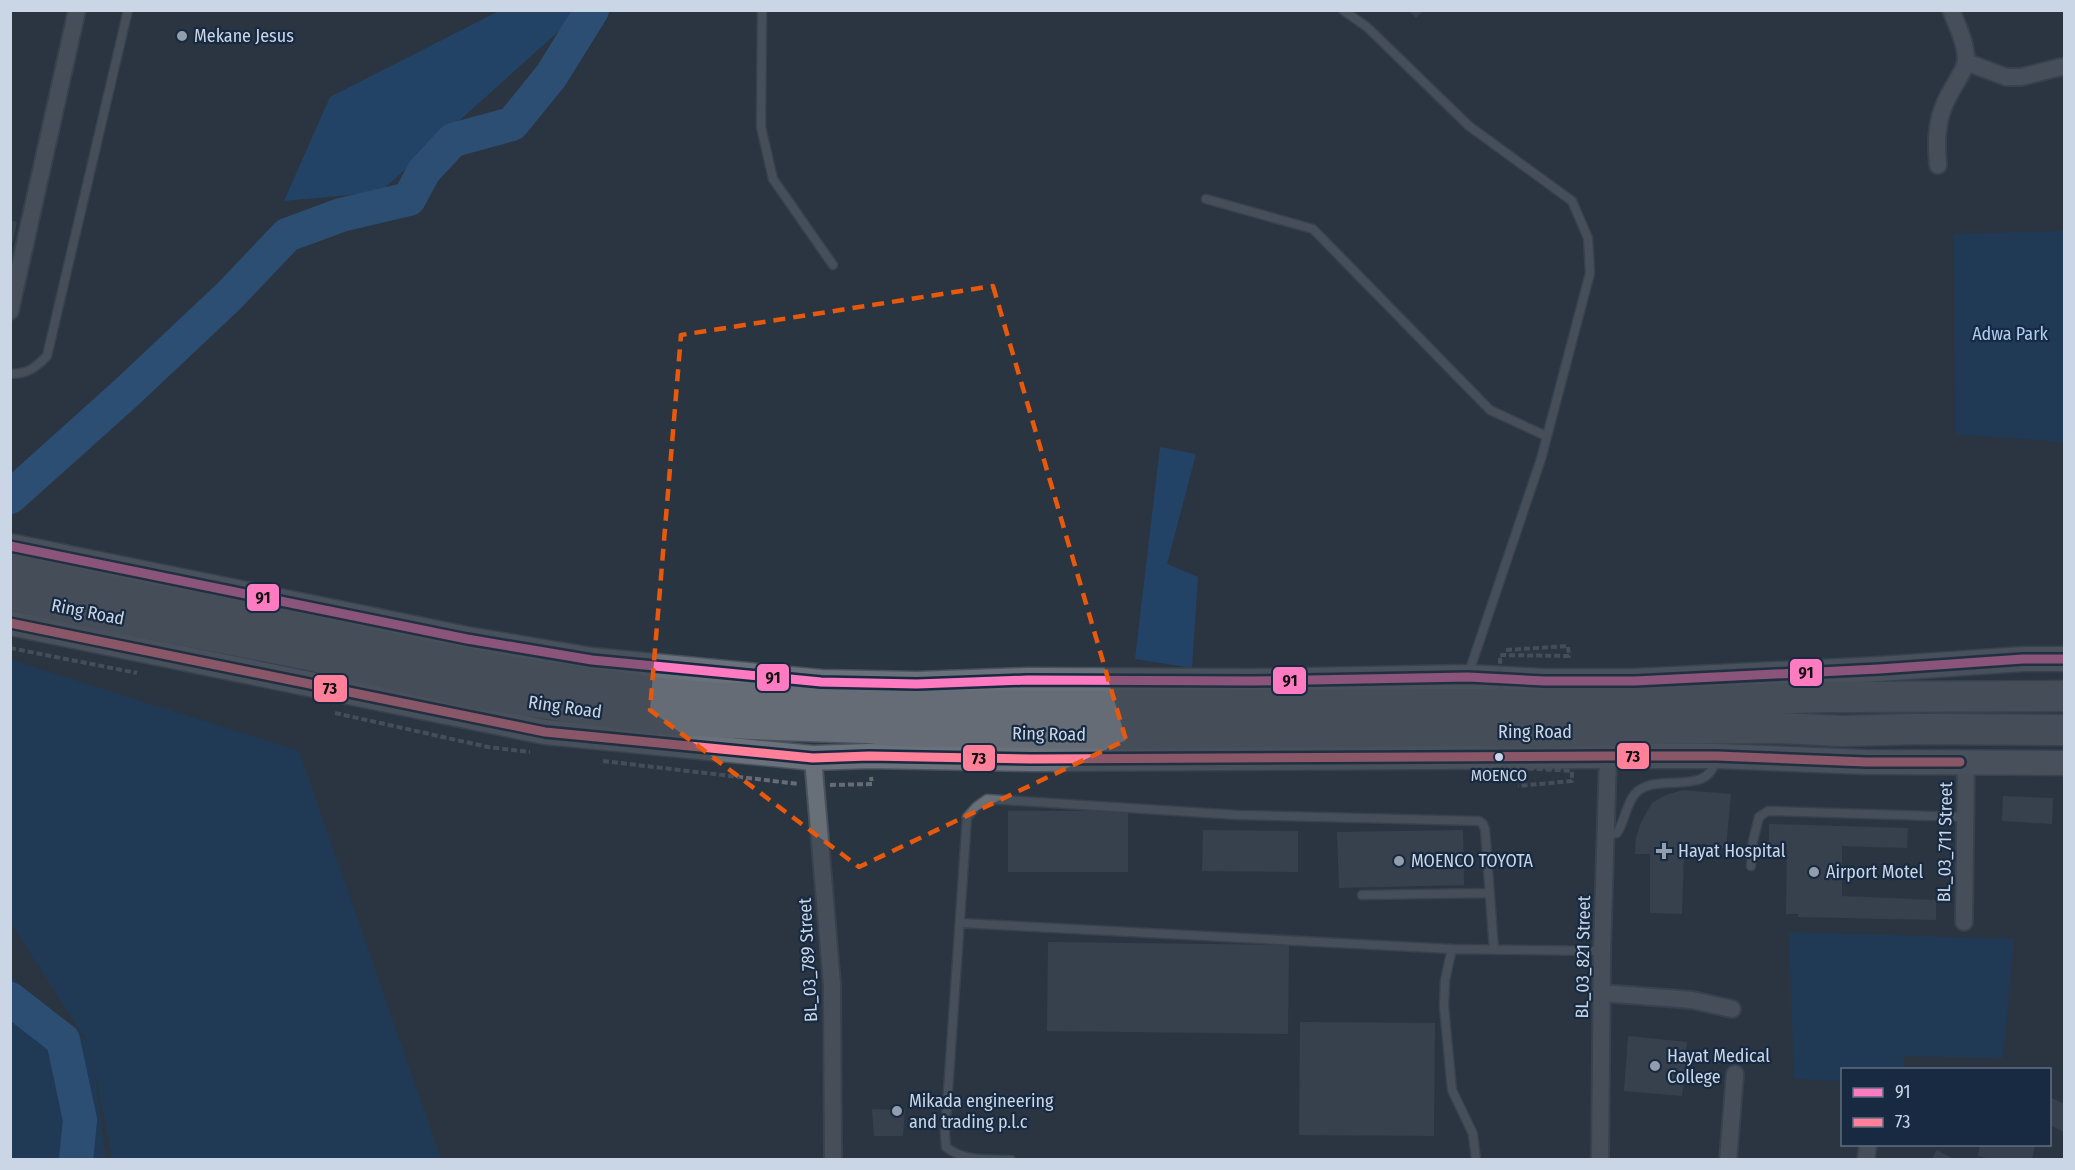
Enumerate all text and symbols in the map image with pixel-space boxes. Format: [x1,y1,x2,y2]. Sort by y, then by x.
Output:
place label: Mekane Jesus [194,25,294,47]
marker: Mekane Jesus [175,29,189,43]
park label: Adwa Park [1972,323,2048,345]
line badge: 91 [246,583,280,612]
text: 91 [256,588,270,607]
street label: Ring Road [50,594,126,630]
line badge: 91 [1789,658,1823,687]
line badge: 91 [756,663,790,692]
text: 91 [1799,663,1813,682]
line badge: 91 [1272,666,1307,695]
text: 91 [766,668,780,687]
text: 91 [1283,671,1297,690]
line badge: 73 [313,674,348,703]
text: 73 [323,679,338,698]
street label: Ring Road [527,691,603,723]
street label: Ring Road [1498,721,1572,743]
street label: Ring Road [1012,722,1086,746]
line badge: 73 [1616,742,1650,770]
line badge: 73 [962,744,996,772]
text: 73 [1626,747,1641,766]
text: 73 [972,749,987,768]
marker: MOENCO [1493,751,1505,763]
place label: MOENCO [1471,766,1527,785]
street label: BL_03_711 Street [1933,781,1957,902]
place label: Hayat Hospital [1678,840,1786,862]
marker: Hayat Hospital [1655,842,1673,860]
place label: MOENCO TOYOTA [1411,850,1534,872]
marker: MOENCO TOYOTA [1392,854,1406,868]
place label: Airport Motel [1826,861,1924,883]
marker: Airport Motel [1807,865,1821,879]
street label: BL_03_821 Street [1571,895,1595,1019]
street label: BL_03_789 Street [794,897,822,1023]
place label: Hayat Medical College [1667,1045,1770,1088]
marker: Hayat Medical College [1648,1059,1662,1073]
legend [1841,1068,2051,1146]
text: 91 [1895,1081,1910,1103]
place label: Mikada engineering and trading p.l.c [909,1090,1054,1133]
marker: Mikada engineering and trading p.l.c [890,1104,904,1118]
text: 73 [1895,1111,1910,1133]

